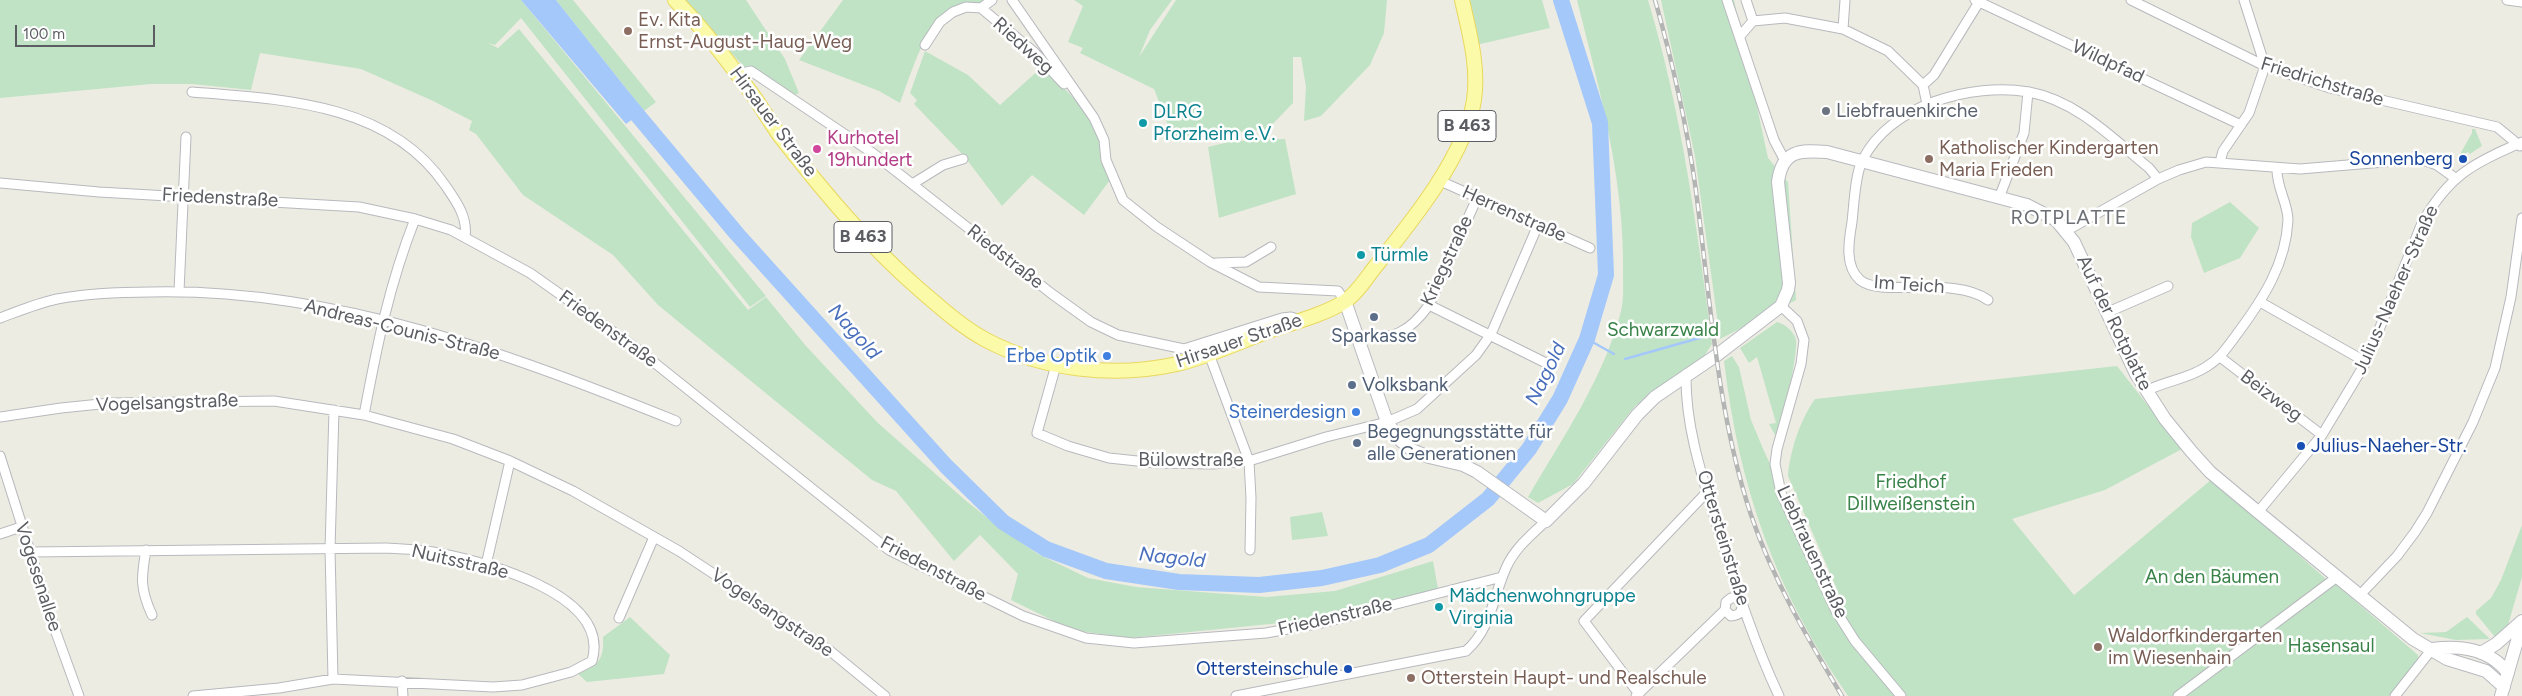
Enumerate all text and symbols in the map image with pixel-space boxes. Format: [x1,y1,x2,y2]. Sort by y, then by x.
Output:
place label: Ev. Kita Ernst-August-Haug-Weg [638,9,852,53]
street label: Riedweg [988,13,1058,79]
scale bar [18,15,158,47]
text: 100 m [23,25,65,43]
marker: Ev. Kita Ernst-August-Haug-Weg [622,25,634,37]
street label: Wildpfad [2068,35,2148,89]
street label: Friedrichstraße [2258,52,2386,112]
street label: Hirsauer Straße [724,63,822,181]
place label: Liebfrauenkirche [1836,100,1978,122]
place label: DLRG Pforzheim e.V. [1153,101,1275,145]
marker: Liebfrauenkirche [1820,105,1832,117]
road number: B 463 [1438,110,1496,142]
marker: DLRG Pforzheim e.V. [1137,117,1149,129]
place label: Kurhotel 19hundert [827,127,913,171]
place label: Katholischer Kindergarten Maria Frieden [1939,137,2159,181]
marker: Kurhotel 19hundert [811,143,823,155]
place label: Sonnenberg [2349,148,2453,170]
marker: Katholischer Kindergarten Maria Frieden [1923,153,1935,165]
marker: Sonnenberg [2457,153,2469,165]
street label: Herrenstraße [1458,181,1570,247]
street label: Friedenstraße [161,184,279,212]
street label: Julius-Naeher-Straße [2348,202,2444,378]
district label: ROTPLATTE [2009,206,2129,230]
street label: Kriegstraße [1416,212,1478,310]
street label: Riedstraße [962,220,1048,294]
road number: B 463 [834,222,892,252]
place label: Türmle [1371,244,1428,266]
marker: Türmle [1355,249,1367,261]
street label: Auf der Rotplatte [2071,252,2157,394]
street label: Im Teich [1873,271,1945,299]
street label: Friedenstraße [554,285,662,373]
street label: Andreas-Counis-Straße [302,295,502,365]
water label: Nagold [823,299,885,365]
street label: Hirsauer Straße [1173,309,1305,373]
marker: Sparkasse [1368,311,1380,323]
park label: Schwarzwald [1607,319,1719,341]
place label: Sparkasse [1331,325,1417,347]
water label: Nagold [1521,339,1571,409]
place label: Erbe Optik [1006,345,1097,367]
marker: Erbe Optik [1101,350,1113,362]
street label: Beizweg [2235,365,2307,427]
place label: Volksbank [1362,374,1448,396]
marker: Volksbank [1346,379,1358,391]
street label: Vogelsangstraße [95,389,239,417]
place label: Steinerdesign [1228,401,1346,423]
marker: Steinerdesign [1350,406,1362,418]
place label: Begegnungsstätte für alle Generationen [1367,421,1553,465]
place label: Julius-Naeher-Str. [2311,435,2467,457]
marker: Begegnungsstätte für alle Generationen [1351,437,1363,449]
marker: Julius-Naeher-Str. [2295,440,2307,452]
street label: Bülowstraße [1138,449,1244,471]
street label: Ottersteinstraße [1692,468,1754,608]
park label: Friedhof Dillweißenstein [1847,471,1975,515]
street label: Liebfrauenstraße [1771,482,1853,622]
street label: Vogesenallee [10,519,66,635]
street label: Friedenstraße [876,532,990,606]
street label: Nuitsstraße [409,540,511,584]
water label: Nagold [1138,543,1206,573]
street label: Vogelsangstraße [706,564,838,662]
park label: An den Bäumen [2145,566,2279,588]
place label: Mädchenwohngruppe Virginia [1449,585,1636,629]
street label: Friedenstraße [1276,593,1394,641]
marker: Mädchenwohngruppe Virginia [1433,601,1445,613]
place label: Waldorfkindergarten im Wiesenhain [2108,625,2282,669]
park label: Hasensaul [2287,635,2375,657]
marker: Waldorfkindergarten im Wiesenhain [2092,641,2104,653]
place label: Ottersteinschule [1196,658,1338,680]
marker: Ottersteinschule [1342,663,1354,675]
place label: Otterstein Haupt- und Realschule [1421,667,1707,689]
marker: Otterstein Haupt- und Realschule [1405,672,1417,684]

